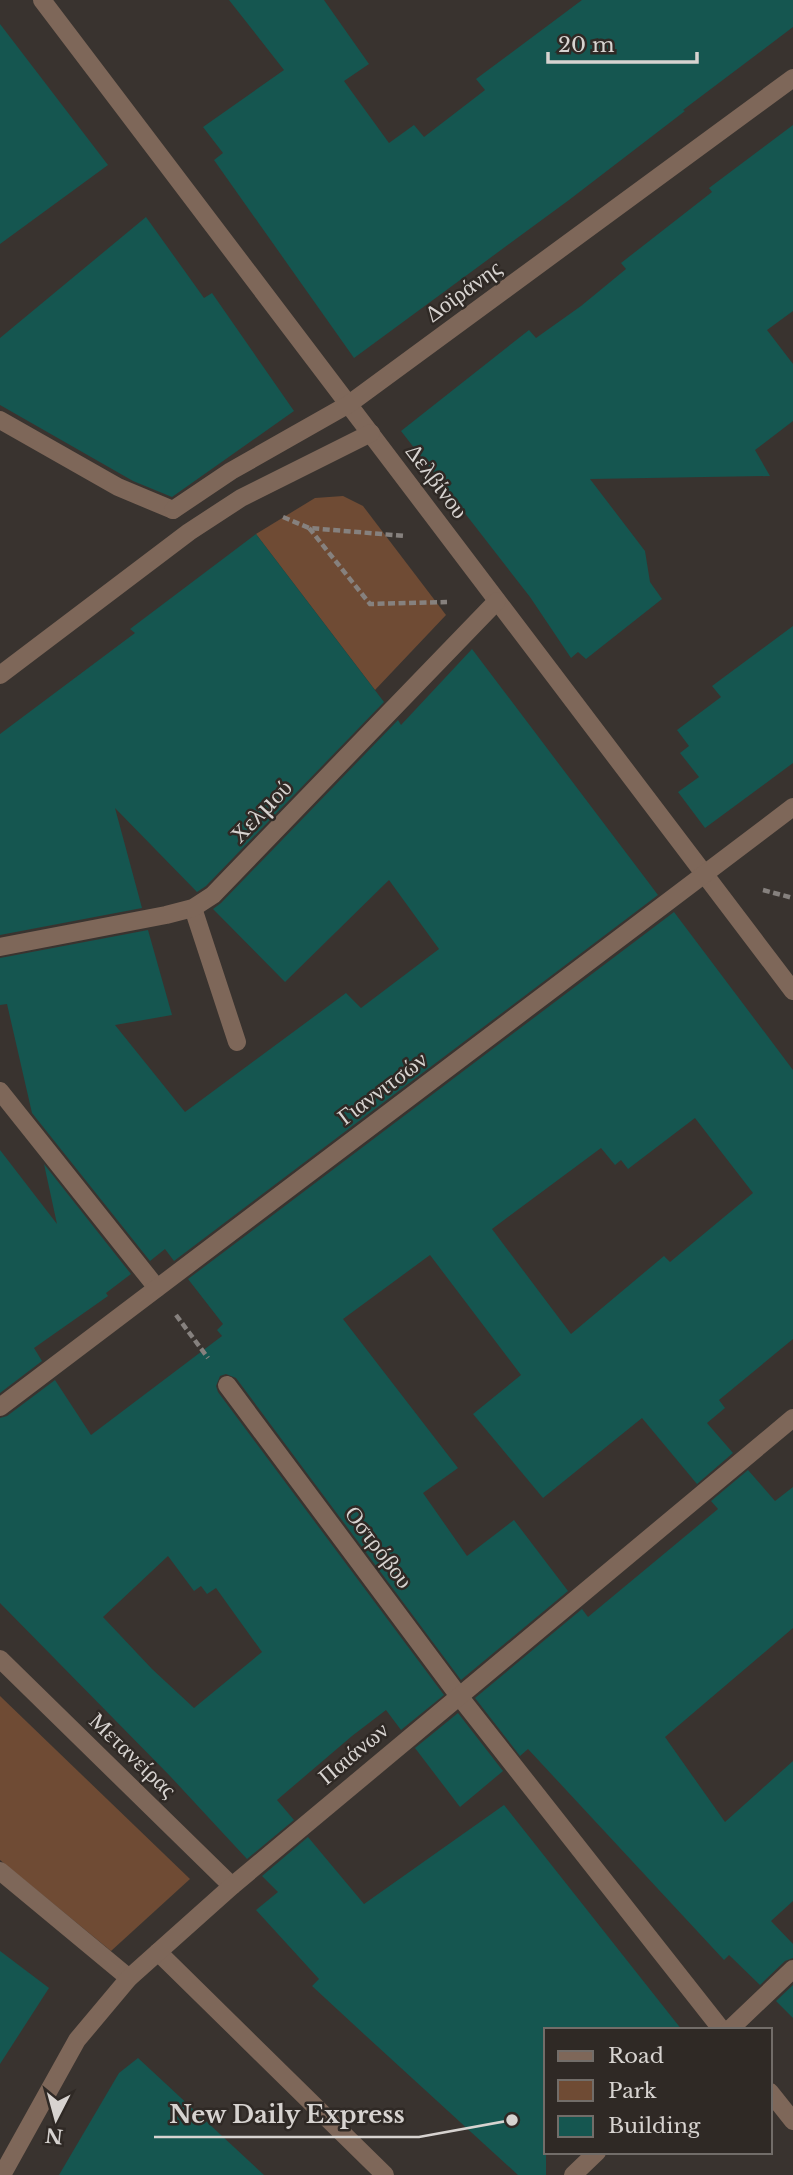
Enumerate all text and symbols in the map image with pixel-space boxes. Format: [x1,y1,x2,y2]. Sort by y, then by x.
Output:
scale bar [548,21,697,65]
text: 20 m [558,32,615,58]
street label: Δοϊράνης [419,254,507,328]
street label: Δελβίνου [400,438,474,524]
street label: Χελμού [224,774,298,848]
street label: Γιαννιτσών [332,1045,432,1131]
street label: Οστρόβου [339,1500,419,1594]
street label: Μετανείρας [84,1707,182,1803]
street label: Παιάνων [312,1716,394,1790]
legend [544,2028,772,2154]
text: Road [608,2043,664,2069]
text: Park [608,2078,657,2104]
north arrow [21,2084,91,2154]
callout: New Daily Express [154,2092,419,2137]
text: New Daily Express [169,2100,405,2129]
text: Building [608,2113,701,2139]
text: N [44,2123,64,2148]

